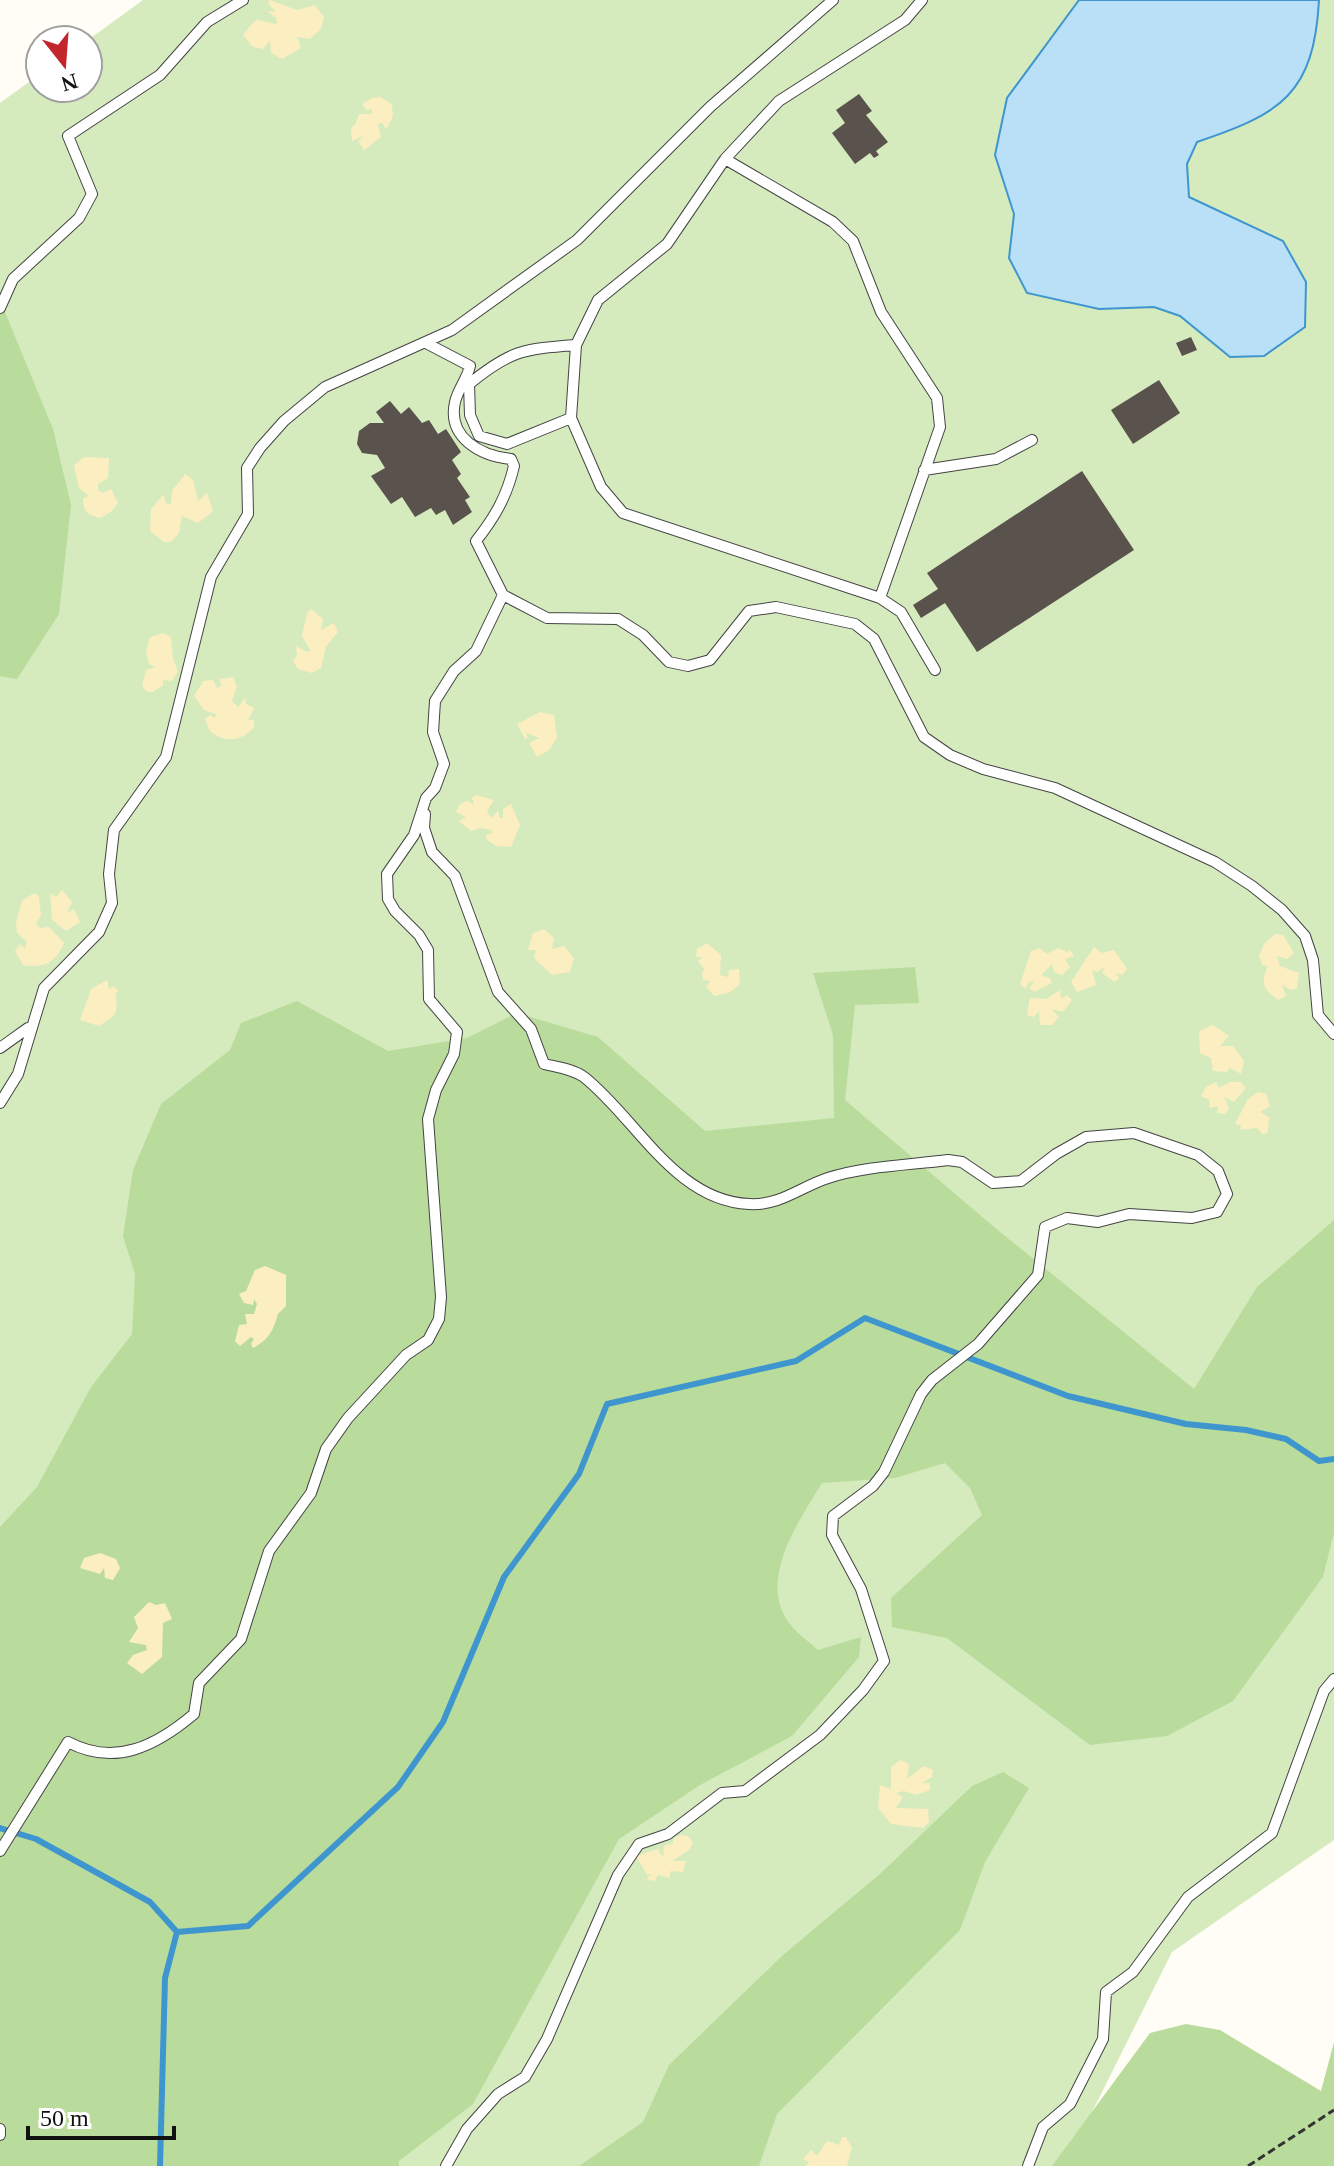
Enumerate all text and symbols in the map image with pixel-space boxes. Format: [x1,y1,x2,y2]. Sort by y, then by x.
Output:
north arrow [24,24,104,104]
text: N [58,68,81,97]
scale bar [28,2090,174,2140]
text: 50 m [40,2105,89,2131]

